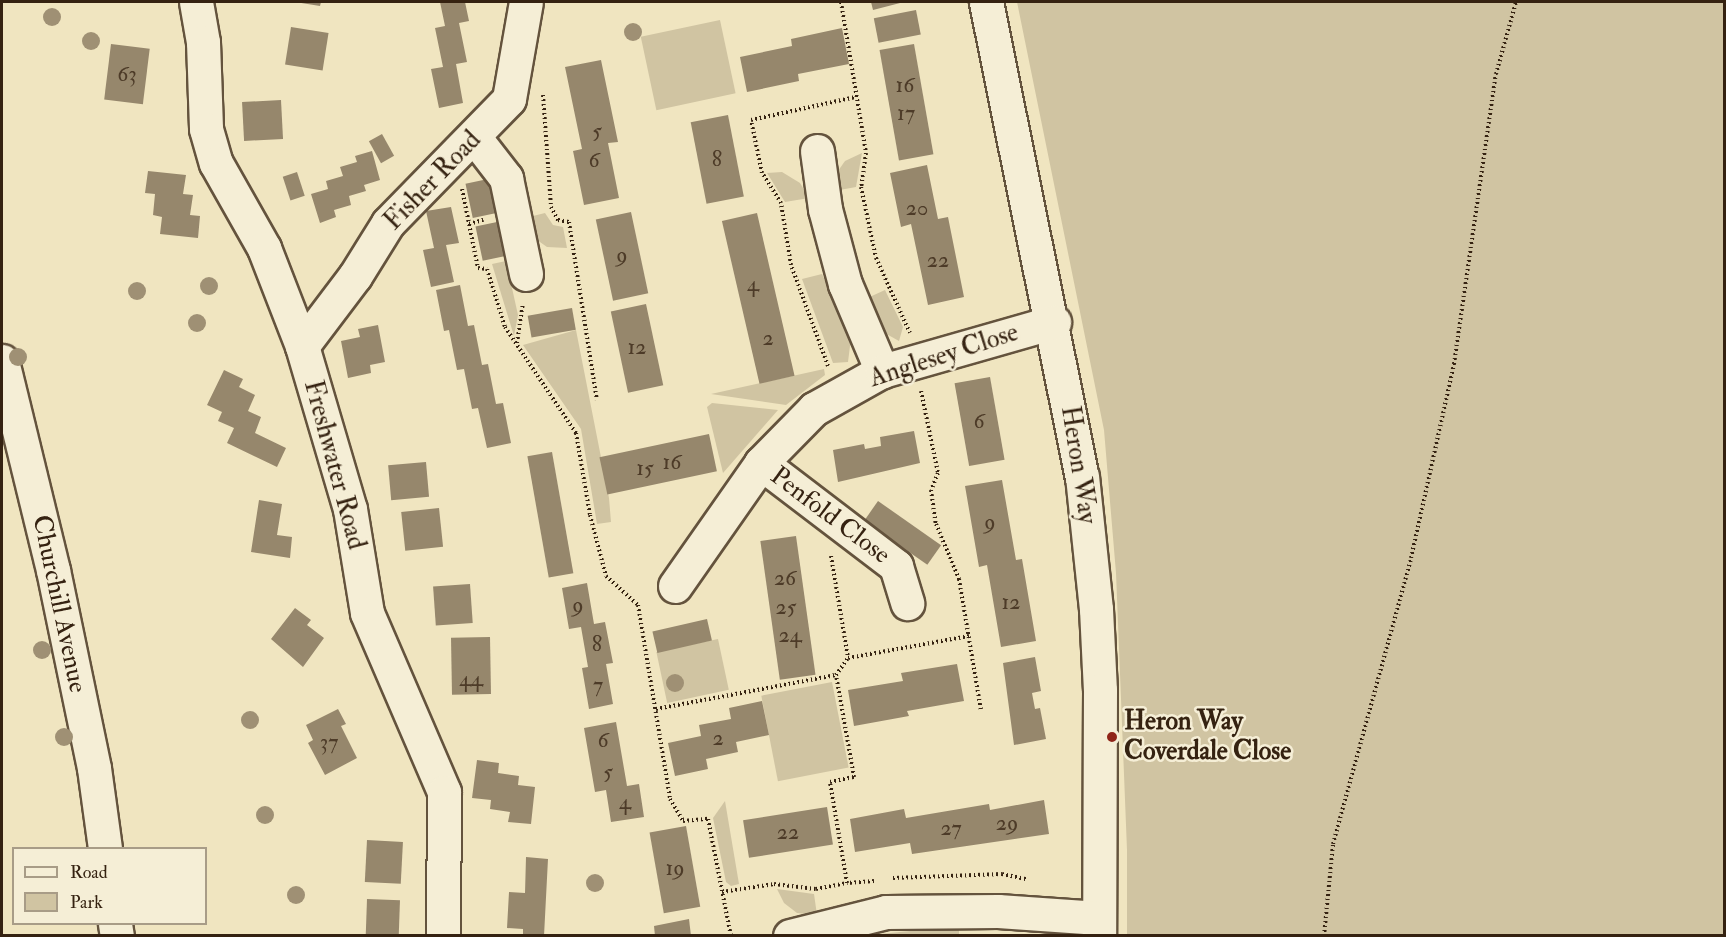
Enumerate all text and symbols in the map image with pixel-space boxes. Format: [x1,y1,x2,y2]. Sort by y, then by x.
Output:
house number: 63 [117,62,137,88]
house number: 16 [896,73,914,99]
house number: 17 [897,101,915,127]
house number: 5 [592,119,602,145]
street label: Fisher Road [378,125,488,237]
house number: 8 [712,147,722,173]
house number: 6 [588,148,600,174]
house number: 20 [906,196,928,222]
house number: 9 [616,243,628,269]
house number: 22 [927,248,949,274]
house number: 4 [747,272,759,298]
street label: Anglesey Close [866,317,1022,395]
house number: 2 [762,326,774,352]
house number: 12 [627,335,647,361]
street label: Freshwater Road [296,377,372,553]
street label: Heron Way [1053,404,1103,526]
house number: 6 [973,409,985,435]
house number: 16 [663,450,681,476]
house number: 15 [636,456,654,482]
street label: Penfold Close [764,461,896,571]
house number: 9 [984,510,996,536]
street label: Churchill Avenue [25,512,93,696]
house number: 26 [774,566,796,592]
house number: 12 [1001,590,1021,616]
house number: 9 [572,593,584,619]
house number: 25 [776,595,796,621]
house number: 24 [778,623,802,649]
house number: 8 [592,632,602,658]
house number: 44 [459,667,483,693]
house number: 7 [593,673,603,699]
place label: Heron Way Coverdale Close [1124,706,1291,768]
house number: 2 [712,726,724,752]
house number: 6 [597,728,609,754]
house number: 37 [320,730,338,756]
marker: Heron Way Coverdale Close [1105,730,1119,744]
house number: 5 [603,760,613,786]
house number: 4 [619,790,631,816]
house number: 29 [996,811,1018,837]
house number: 27 [940,816,962,842]
house number: 22 [777,820,799,846]
legend [12,847,207,925]
house number: 19 [665,856,685,882]
text: Road [70,861,108,884]
text: Park [70,891,103,914]

